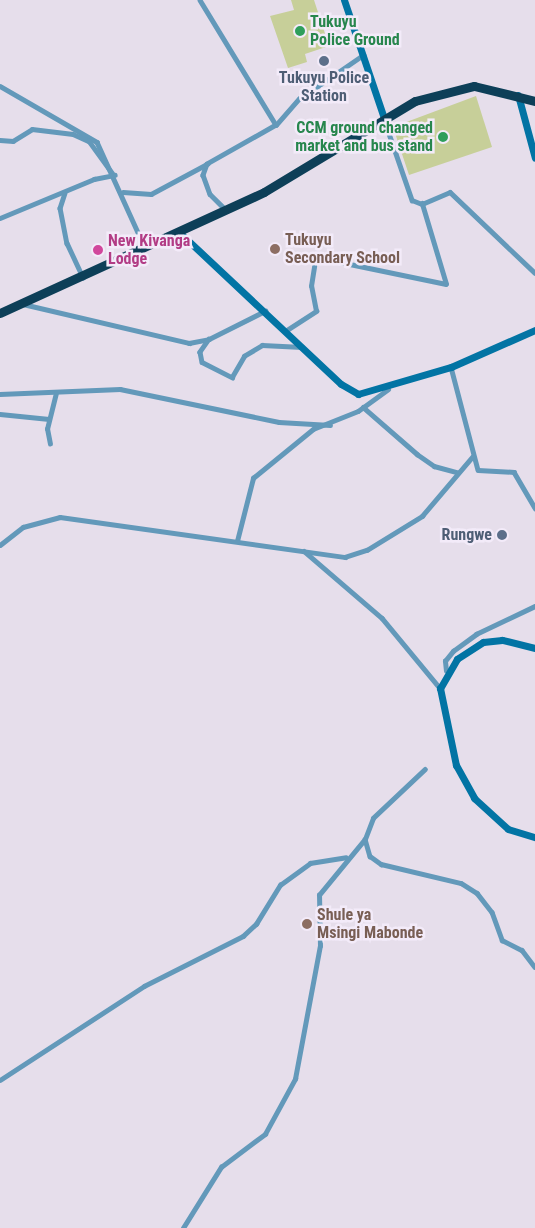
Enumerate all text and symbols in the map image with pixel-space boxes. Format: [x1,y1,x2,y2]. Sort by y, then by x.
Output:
place label: Tukuyu Police Ground [310,12,400,50]
marker: Tukuyu Police Ground [294,25,306,37]
marker: Tukuyu Police Station [318,55,330,67]
place label: Tukuyu Police Station [279,68,369,106]
place label: CCM ground changed market and bus stand [295,118,433,156]
marker: CCM ground changed market and bus stand [437,131,449,143]
place label: Tukuyu Secondary School [285,230,400,268]
place label: New Kivanga Lodge [108,231,190,269]
marker: Tukuyu Secondary School [269,243,281,255]
marker: New Kivanga Lodge [92,244,104,256]
place label: Rungwe [442,525,492,545]
marker: Rungwe [496,529,508,541]
place label: Shule ya Msingi Mabonde [317,905,423,943]
marker: Shule ya Msingi Mabonde [301,918,313,930]

